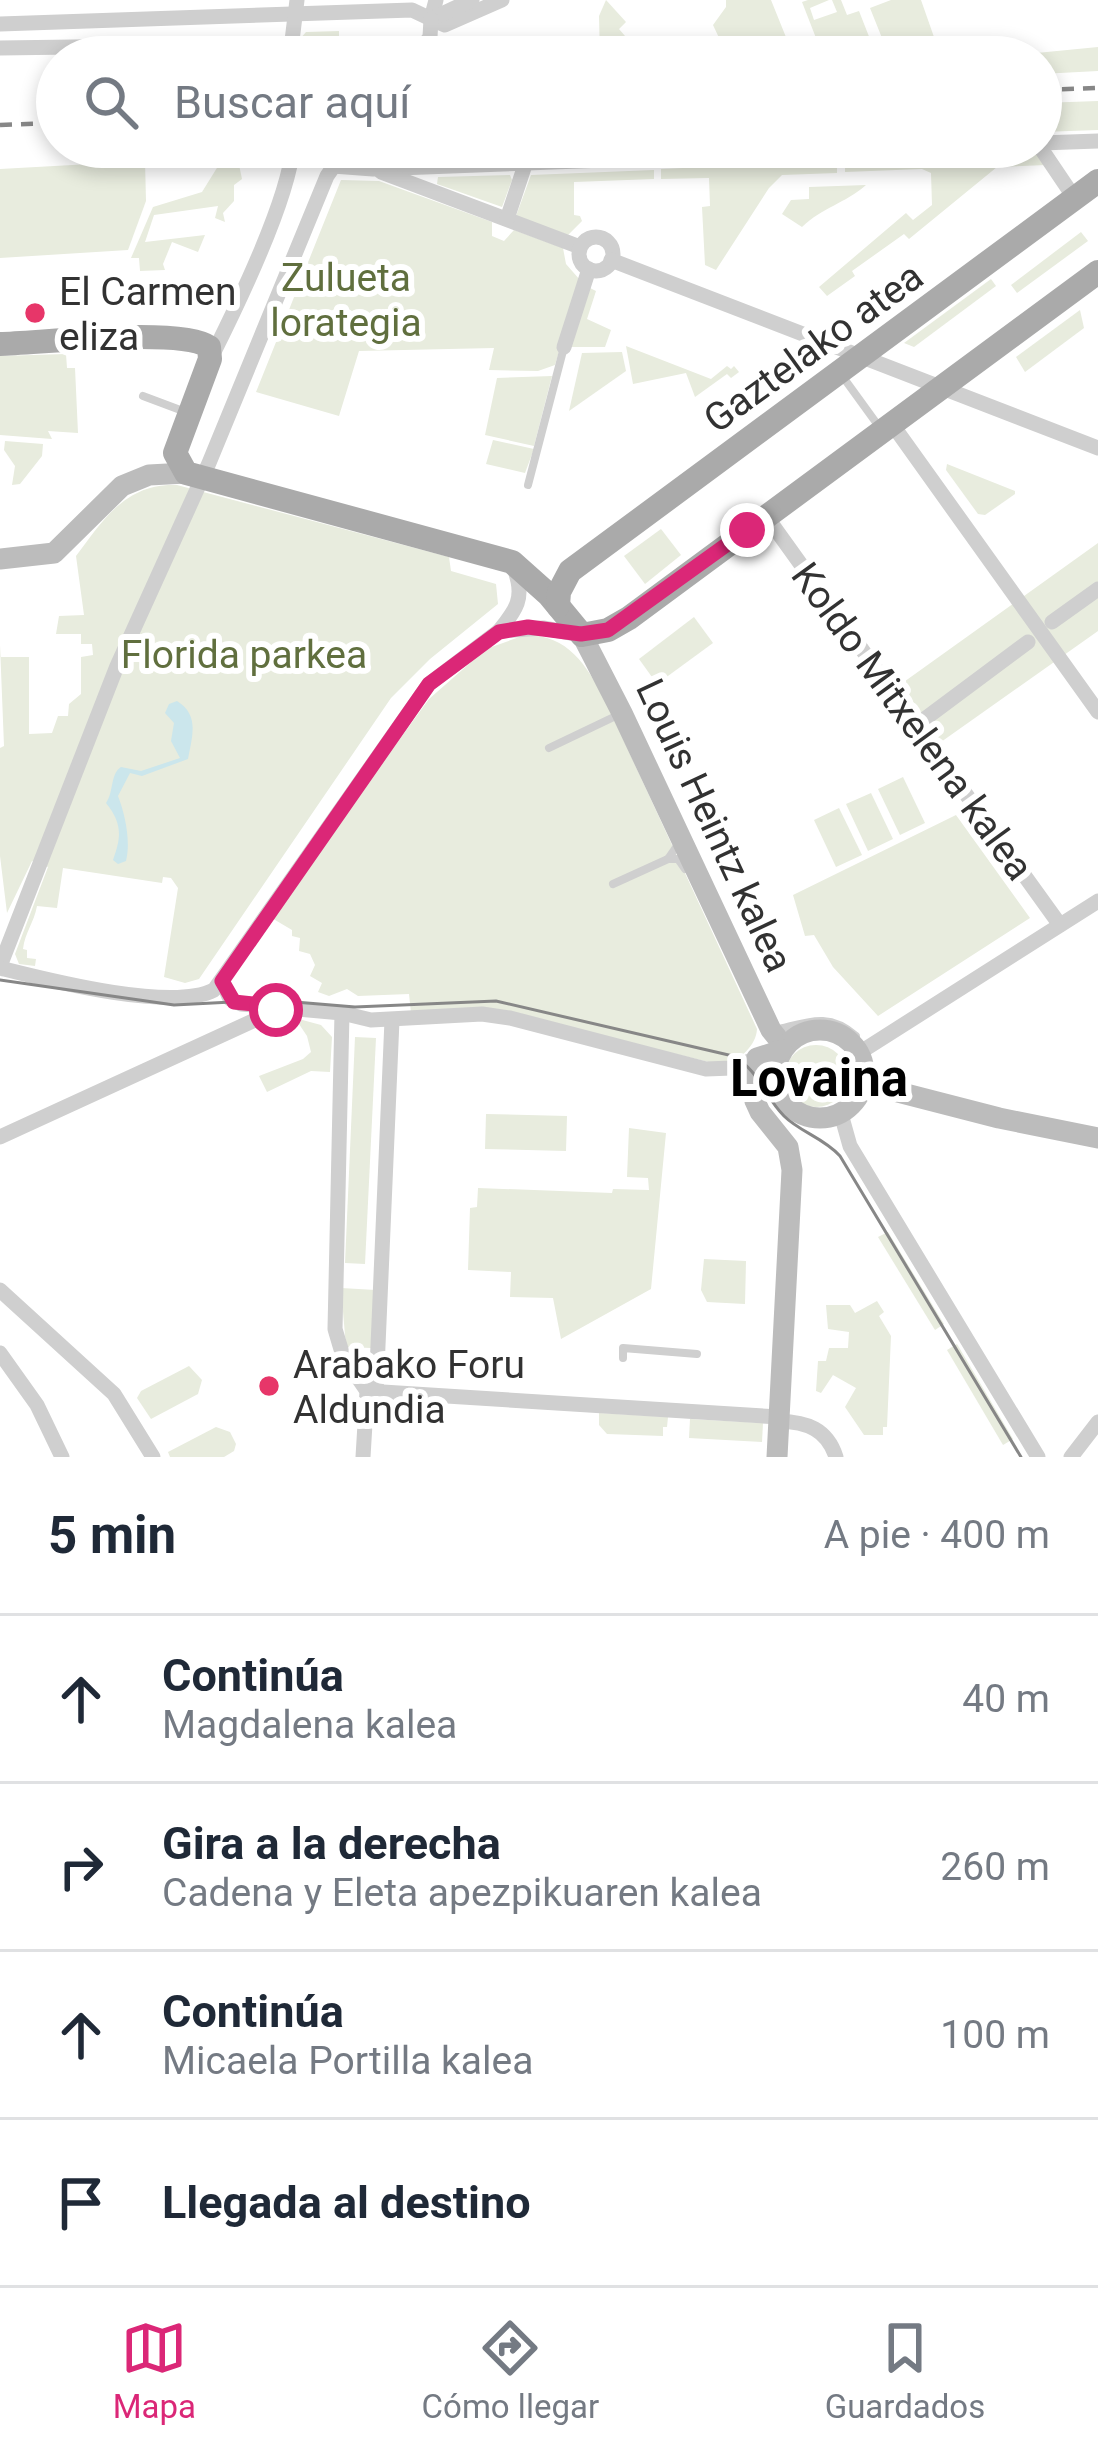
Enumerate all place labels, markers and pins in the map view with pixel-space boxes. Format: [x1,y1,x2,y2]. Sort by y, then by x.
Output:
place label: El Carmen eliza [59,269,237,360]
marker: El Carmen eliza [22,300,48,326]
place label: Arabako Foru Aldundia [293,1342,525,1433]
marker: Arabako Foru Aldundia [256,1373,282,1399]

